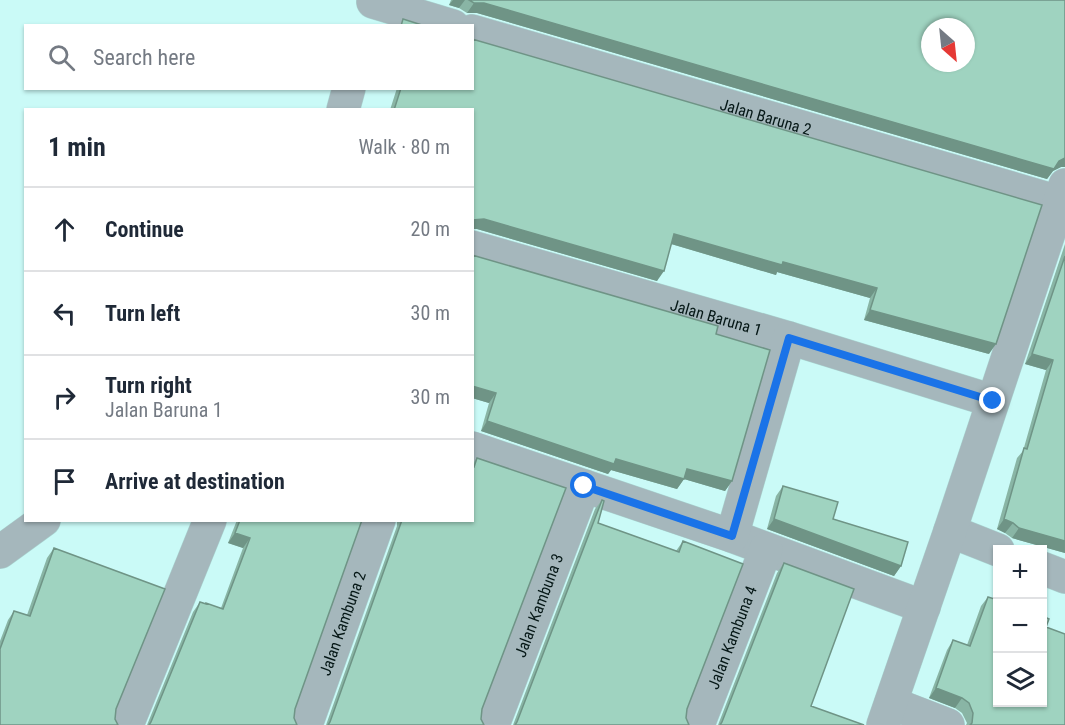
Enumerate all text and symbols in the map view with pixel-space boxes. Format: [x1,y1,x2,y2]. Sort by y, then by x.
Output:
north arrow [921,18,975,72]
search box [24,24,474,90]
icon: search [45,41,78,74]
text: Search here [93,45,195,70]
street label: Jalan Baruna 2 [718,94,814,139]
text: 1 min [48,132,106,162]
text: Walk · 80 m [358,135,450,159]
icon: ahead [48,213,81,246]
text: Continue [105,217,184,242]
text: 20 m [411,217,450,241]
street label: Jalan Baruna 1 [668,295,764,339]
icon: left [48,297,81,330]
text: Turn left [105,301,180,326]
text: 30 m [411,301,450,325]
text: Turn right [105,373,192,398]
icon: right [48,381,81,414]
text: 30 m [411,385,450,409]
route end [979,387,1005,413]
text: Jalan Baruna 1 [105,398,223,422]
icon: arrive [48,465,81,498]
text: Arrive at destination [105,469,285,494]
route start [570,472,596,498]
map controls [993,545,1047,707]
button: + [993,545,1047,599]
street label: Jalan Kambuna 3 [510,551,567,660]
street label: Jalan Kambuna 2 [315,569,370,678]
street label: Jalan Kambuna 4 [703,583,760,692]
button: − [993,599,1047,653]
button: layers [993,653,1047,707]

